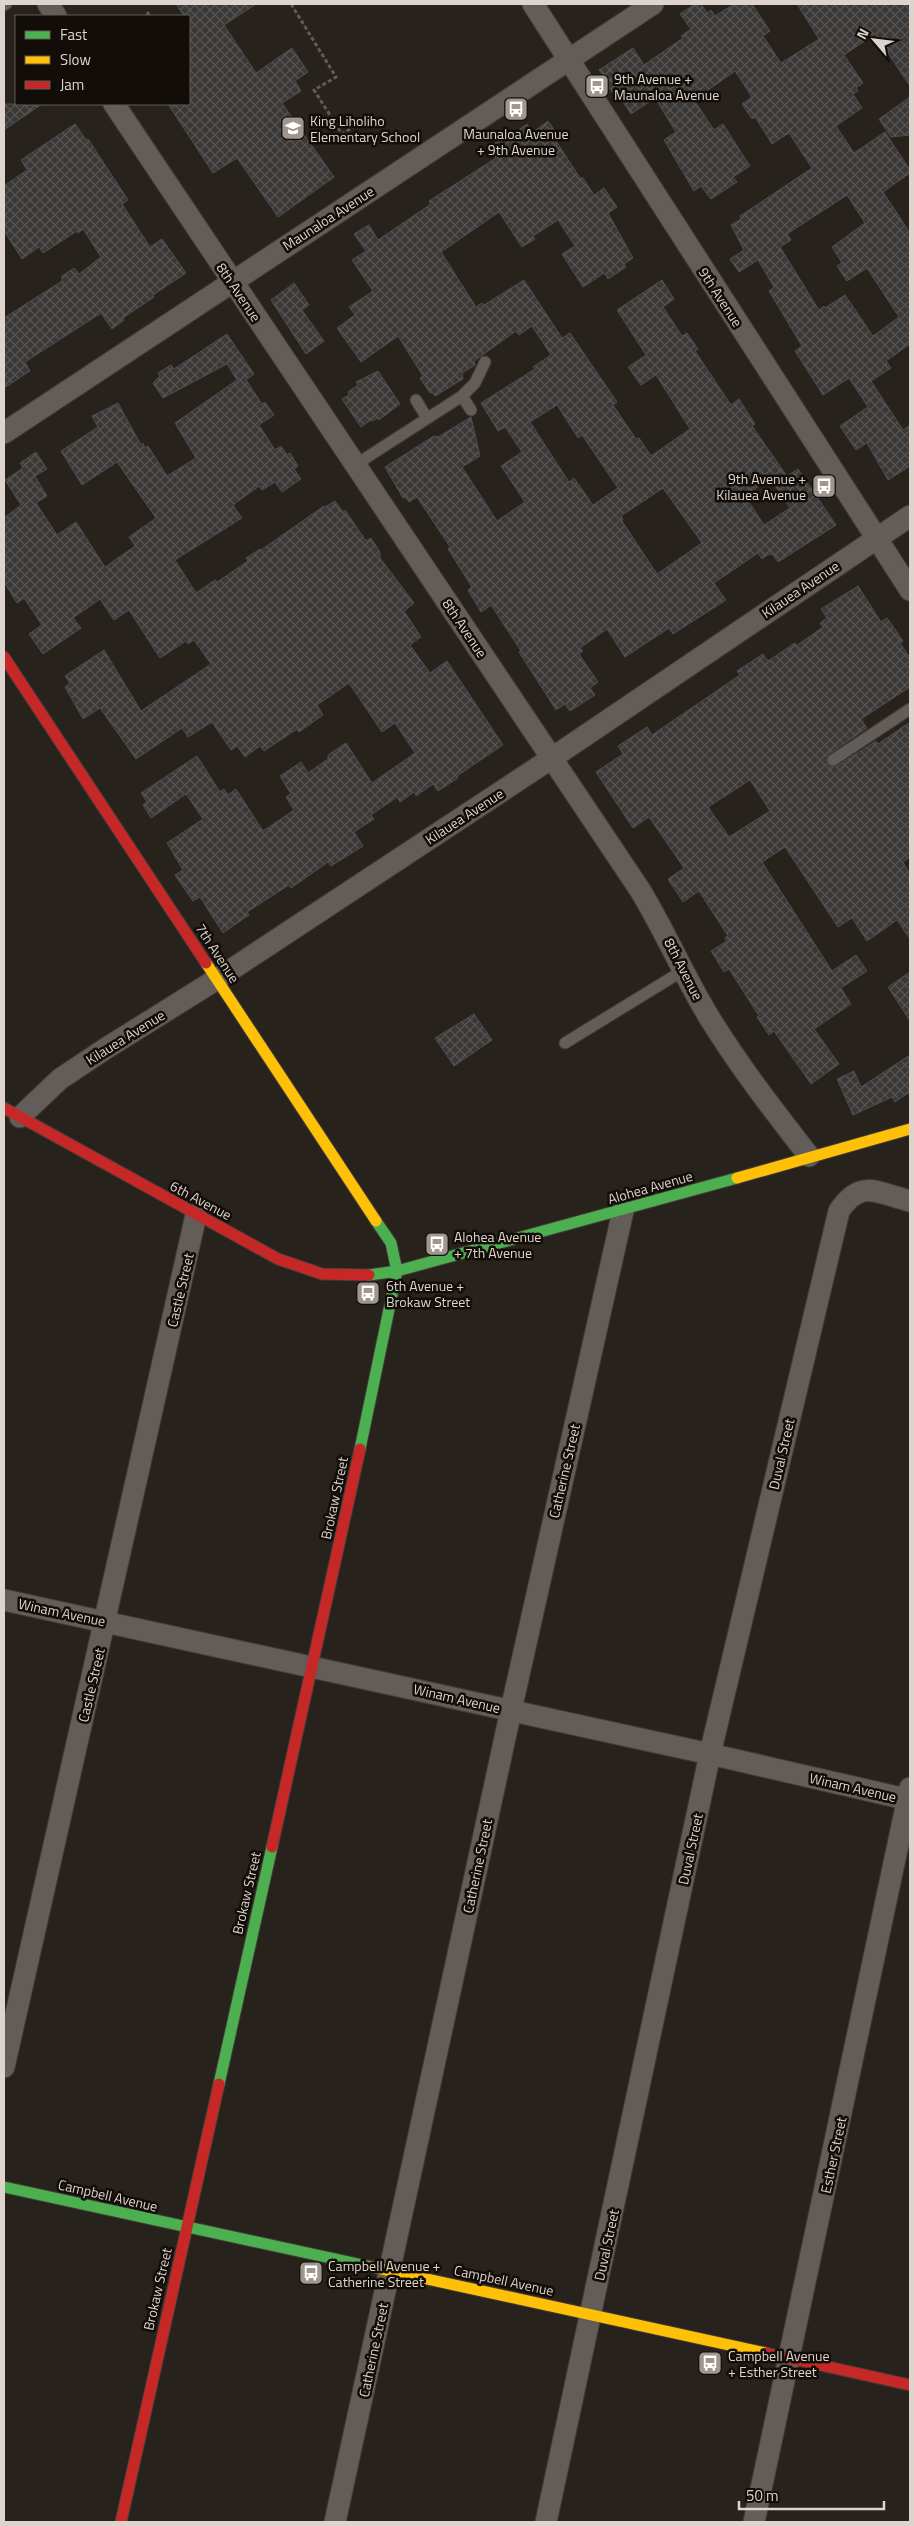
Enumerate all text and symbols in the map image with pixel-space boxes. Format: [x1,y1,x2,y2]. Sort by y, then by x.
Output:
legend [15,15,190,105]
north arrow [849,15,899,65]
text: Fast [60,23,88,46]
text: N [851,24,874,43]
text: Slow [60,48,91,71]
place label: 9th Avenue + Maunaloa Avenue [614,68,719,105]
text: Jam [60,73,84,96]
bus stop icon: 9th Avenue + Maunaloa Avenue [584,73,610,99]
bus stop icon: Maunaloa Avenue + 9th Avenue [503,96,529,122]
place label: King Liholiho Elementary School [310,110,420,147]
school or university icon: King Liholiho Elementary School [280,115,306,141]
place label: Maunaloa Avenue + 9th Avenue [463,123,569,160]
street label: Maunaloa Avenue [278,181,378,255]
street label: 8th Avenue [212,258,266,326]
street label: 9th Avenue [694,263,748,331]
place label: 9th Avenue + Kilauea Avenue [716,468,806,505]
bus stop icon: 9th Avenue + Kilauea Avenue [811,473,837,499]
street label: Kilauea Avenue [757,555,843,623]
street label: 8th Avenue [438,594,492,662]
street label: Kilauea Avenue [421,783,507,849]
street label: 7th Avenue [191,919,245,987]
street label: 8th Avenue [659,934,709,1004]
street label: Kilauea Avenue [81,1004,169,1070]
street label: Alohea Avenue [605,1165,695,1209]
street label: 6th Avenue [166,1175,236,1225]
place label: Alohea Avenue + 7th Avenue [454,1226,541,1263]
bus stop icon: Alohea Avenue + 7th Avenue [424,1231,450,1257]
street label: Castle Street [161,1251,199,1329]
place label: 6th Avenue + Brokaw Street [386,1275,470,1312]
bus stop icon: 6th Avenue + Brokaw Street [355,1280,381,1306]
street label: Duval Street [763,1416,799,1492]
street label: Catherine Street [543,1422,585,1520]
street label: Brokaw Street [315,1455,353,1541]
street label: Winam Avenue [16,1593,108,1631]
street label: Castle Street [72,1646,110,1724]
street label: Winam Avenue [411,1678,503,1718]
street label: Winam Avenue [807,1767,899,1807]
street label: Duval Street [672,1811,708,1887]
street label: Catherine Street [457,1817,497,1915]
street label: Brokaw Street [226,1850,266,1936]
street label: Esther Street [815,2115,851,2195]
street label: Campbell Avenue [56,2173,160,2217]
street label: Duval Street [588,2207,624,2283]
street label: Brokaw Street [137,2246,177,2332]
place label: Campbell Avenue + Catherine Street [328,2255,441,2292]
street label: Campbell Avenue [452,2259,556,2301]
bus stop icon: Campbell Avenue + Catherine Street [298,2260,324,2286]
street label: Catherine Street [353,2301,393,2399]
place label: Campbell Avenue + Esther Street [728,2345,830,2382]
bus stop icon: Campbell Avenue + Esther Street [697,2350,723,2376]
scale bar [739,2478,884,2510]
text: 50 m [746,2484,779,2507]

